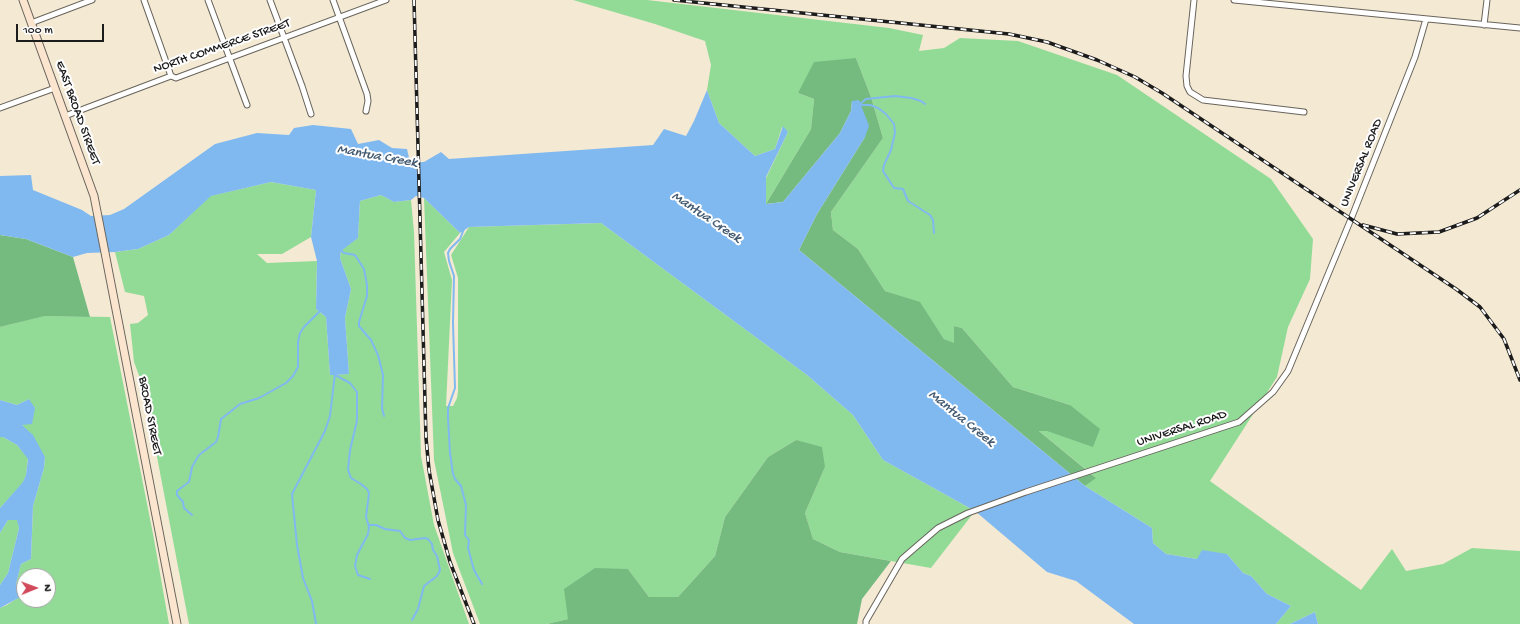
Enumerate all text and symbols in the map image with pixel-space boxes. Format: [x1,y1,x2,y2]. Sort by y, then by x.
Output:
scale bar [18,16,106,42]
street label: NORTH COMMERCE STREET [152,16,292,78]
text: 100 m [23,24,53,38]
street label: EAST BROAD STREET [51,59,103,167]
street label: UNIVERSAL ROAD [1337,117,1387,209]
water label: Mantua Creek [336,142,418,172]
water label: Mantua Creek [668,188,744,248]
street label: BROAD STREET [134,375,164,457]
water label: Mantua Creek [924,387,998,451]
street label: UNIVERSAL ROAD [1135,407,1229,451]
north arrow [16,568,56,608]
text: N [41,584,53,592]

